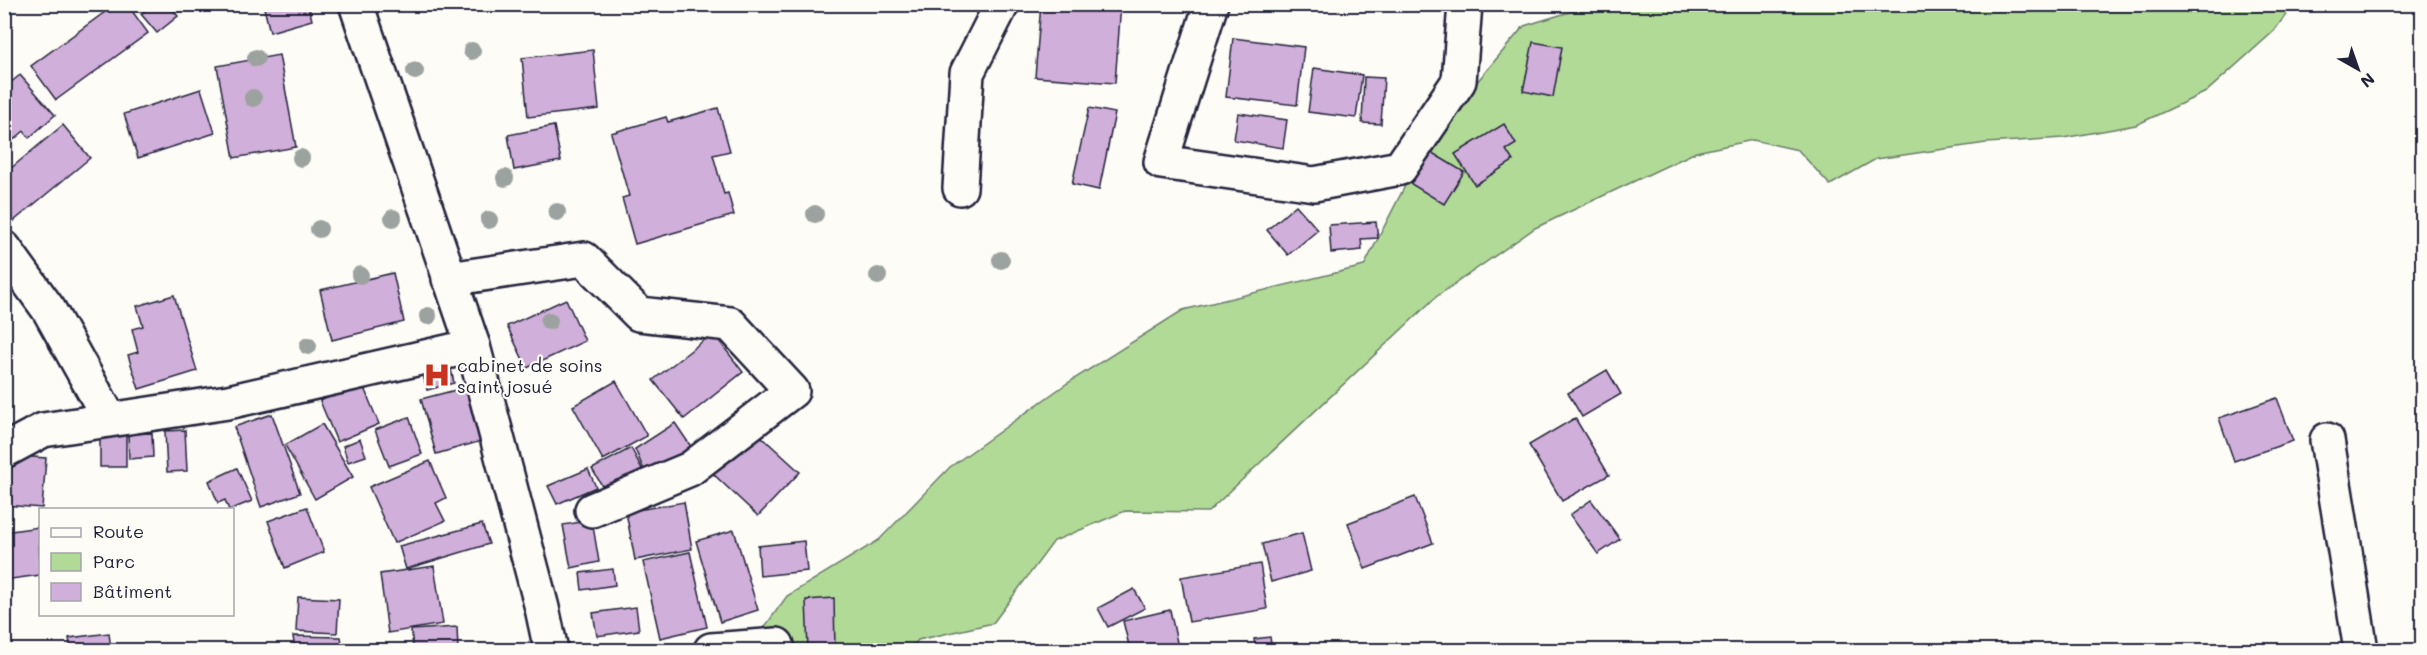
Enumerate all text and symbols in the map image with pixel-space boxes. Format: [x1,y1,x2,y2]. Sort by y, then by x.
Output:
north arrow [2328,39,2388,99]
text: N [2357,69,2379,93]
place label: cabinet de soins saint josué [457,353,603,398]
hospital icon: cabinet de soins saint josué [422,360,452,390]
legend [39,508,234,616]
text: Route [93,519,144,543]
text: Parc [93,549,135,573]
text: Bâtiment [93,579,172,603]

